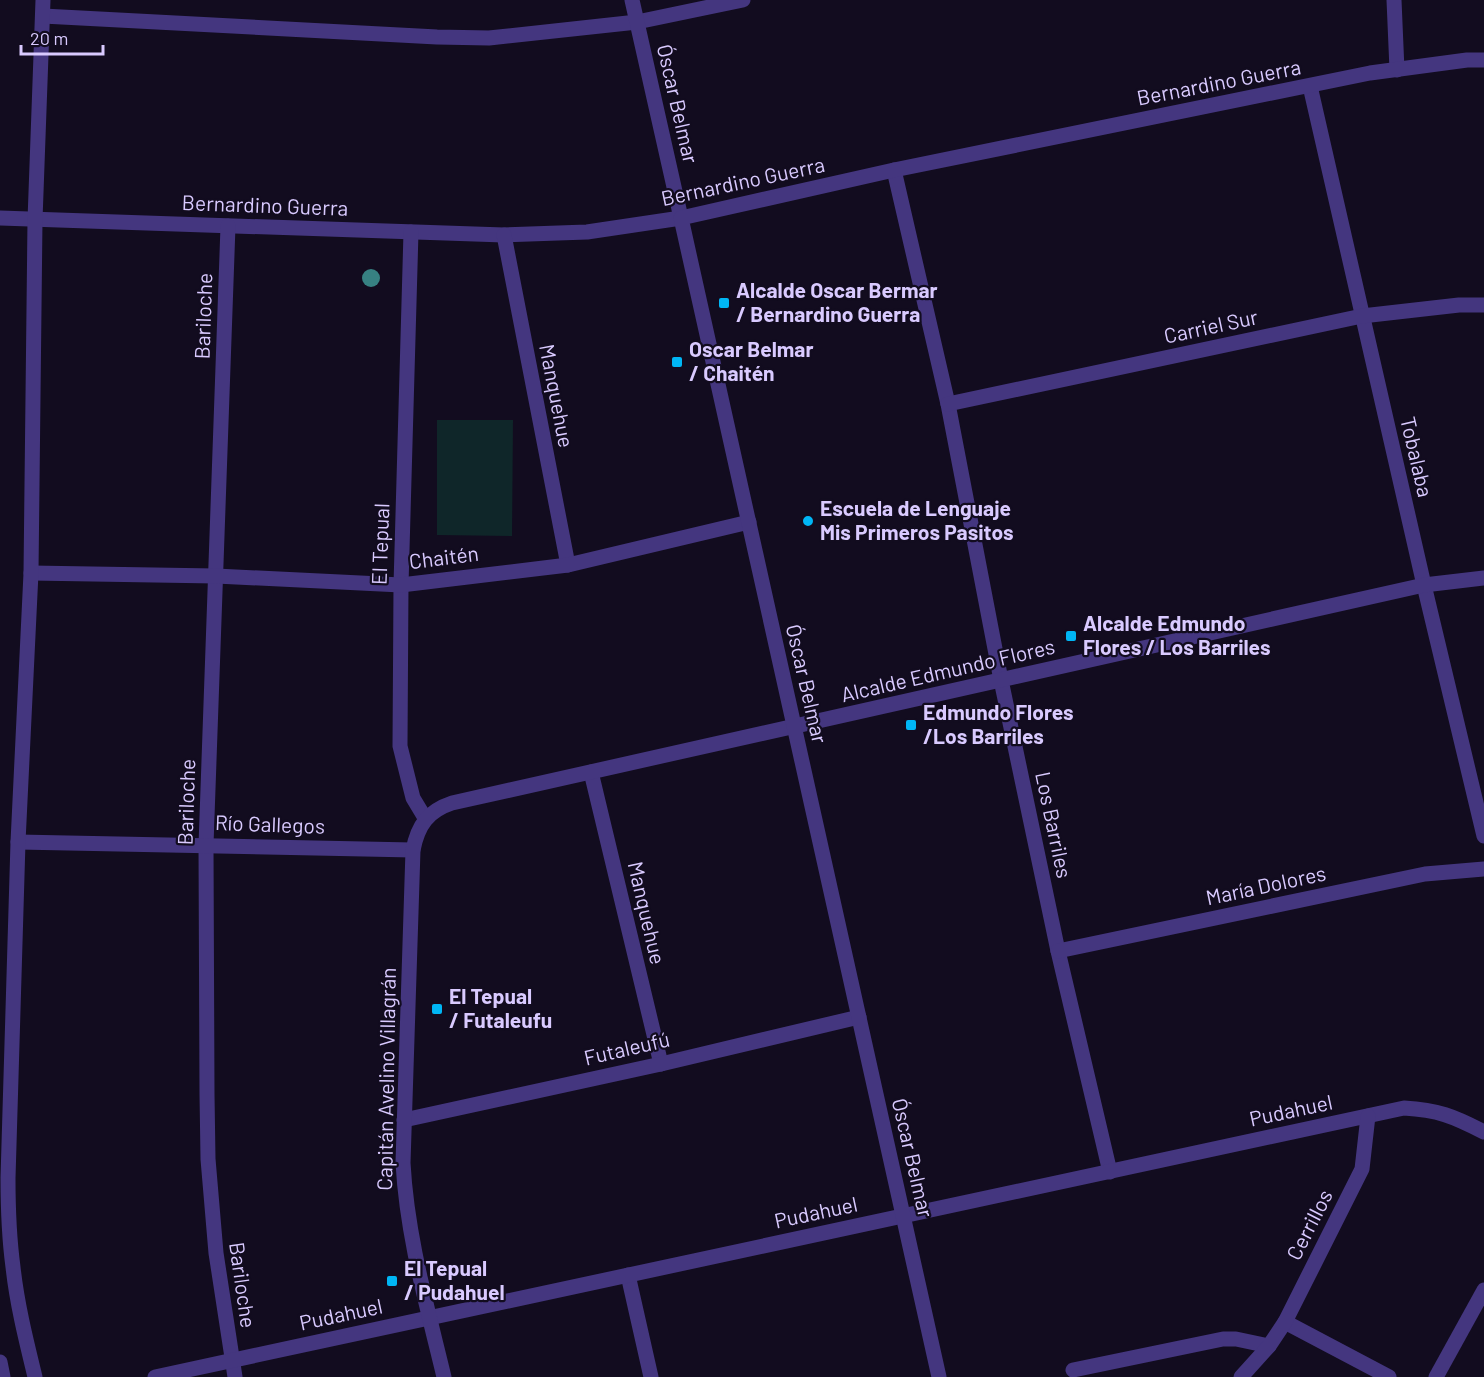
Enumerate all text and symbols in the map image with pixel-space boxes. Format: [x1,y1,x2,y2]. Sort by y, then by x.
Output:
scale bar [21,18,104,56]
text: 20 m [30,27,68,49]
street label: Óscar Belmar [653,42,704,166]
street label: Bernardino Guerra [1135,53,1303,110]
street label: Bernardino Guerra [659,151,827,210]
street label: Bernardino Guerra [181,189,349,220]
street label: Bariloche [189,272,216,360]
place label: Alcalde Oscar Bermar / Bernardino Guerra [736,277,938,326]
marker: Alcalde Oscar Bermar / Bernardino Guerra [717,296,731,310]
street label: Carriel Sur [1161,303,1260,348]
place label: Oscar Belmar / Chaitén [689,336,813,385]
street label: Manquehue [535,342,580,450]
marker: Oscar Belmar / Chaitén [670,355,684,369]
street label: Tobalaba [1396,414,1439,499]
place label: Escuela de Lenguaje Mis Primeros Pasitos [820,495,1014,544]
street label: El Tepual [366,503,393,585]
marker: Escuela de Lenguaje Mis Primeros Pasitos [801,514,815,528]
street label: Chaitén [408,540,480,573]
place label: Alcalde Edmundo Flores / Los Barriles [1083,610,1270,659]
street label: Óscar Belmar [782,622,833,746]
marker: Alcalde Edmundo Flores / Los Barriles [1064,629,1078,643]
street label: Alcalde Edmundo Flores [838,633,1057,706]
place label: Edmundo Flores /Los Barriles [923,699,1074,748]
marker: Edmundo Flores /Los Barriles [904,718,918,732]
street label: Bariloche [172,758,199,846]
street label: Los Barriles [1031,769,1078,880]
street label: Río Gallegos [215,809,325,838]
street label: Manquehue [623,859,671,967]
street label: María Dolores [1203,860,1328,909]
street label: Capitán Avelino Villagrán [371,967,400,1191]
place label: El Tepual / Futaleufu [449,983,552,1032]
marker: El Tepual / Futaleufu [430,1002,444,1016]
street label: Futaleufú [581,1026,672,1070]
street label: Pudahuel [1247,1089,1335,1131]
street label: Óscar Belmar [888,1096,939,1220]
street label: Cerrillos [1280,1185,1337,1264]
street label: Pudahuel [772,1191,860,1233]
street label: Bariloche [225,1240,262,1329]
place label: El Tepual / Pudahuel [404,1255,505,1304]
marker: El Tepual / Pudahuel [385,1274,399,1288]
street label: Pudahuel [297,1293,385,1335]

